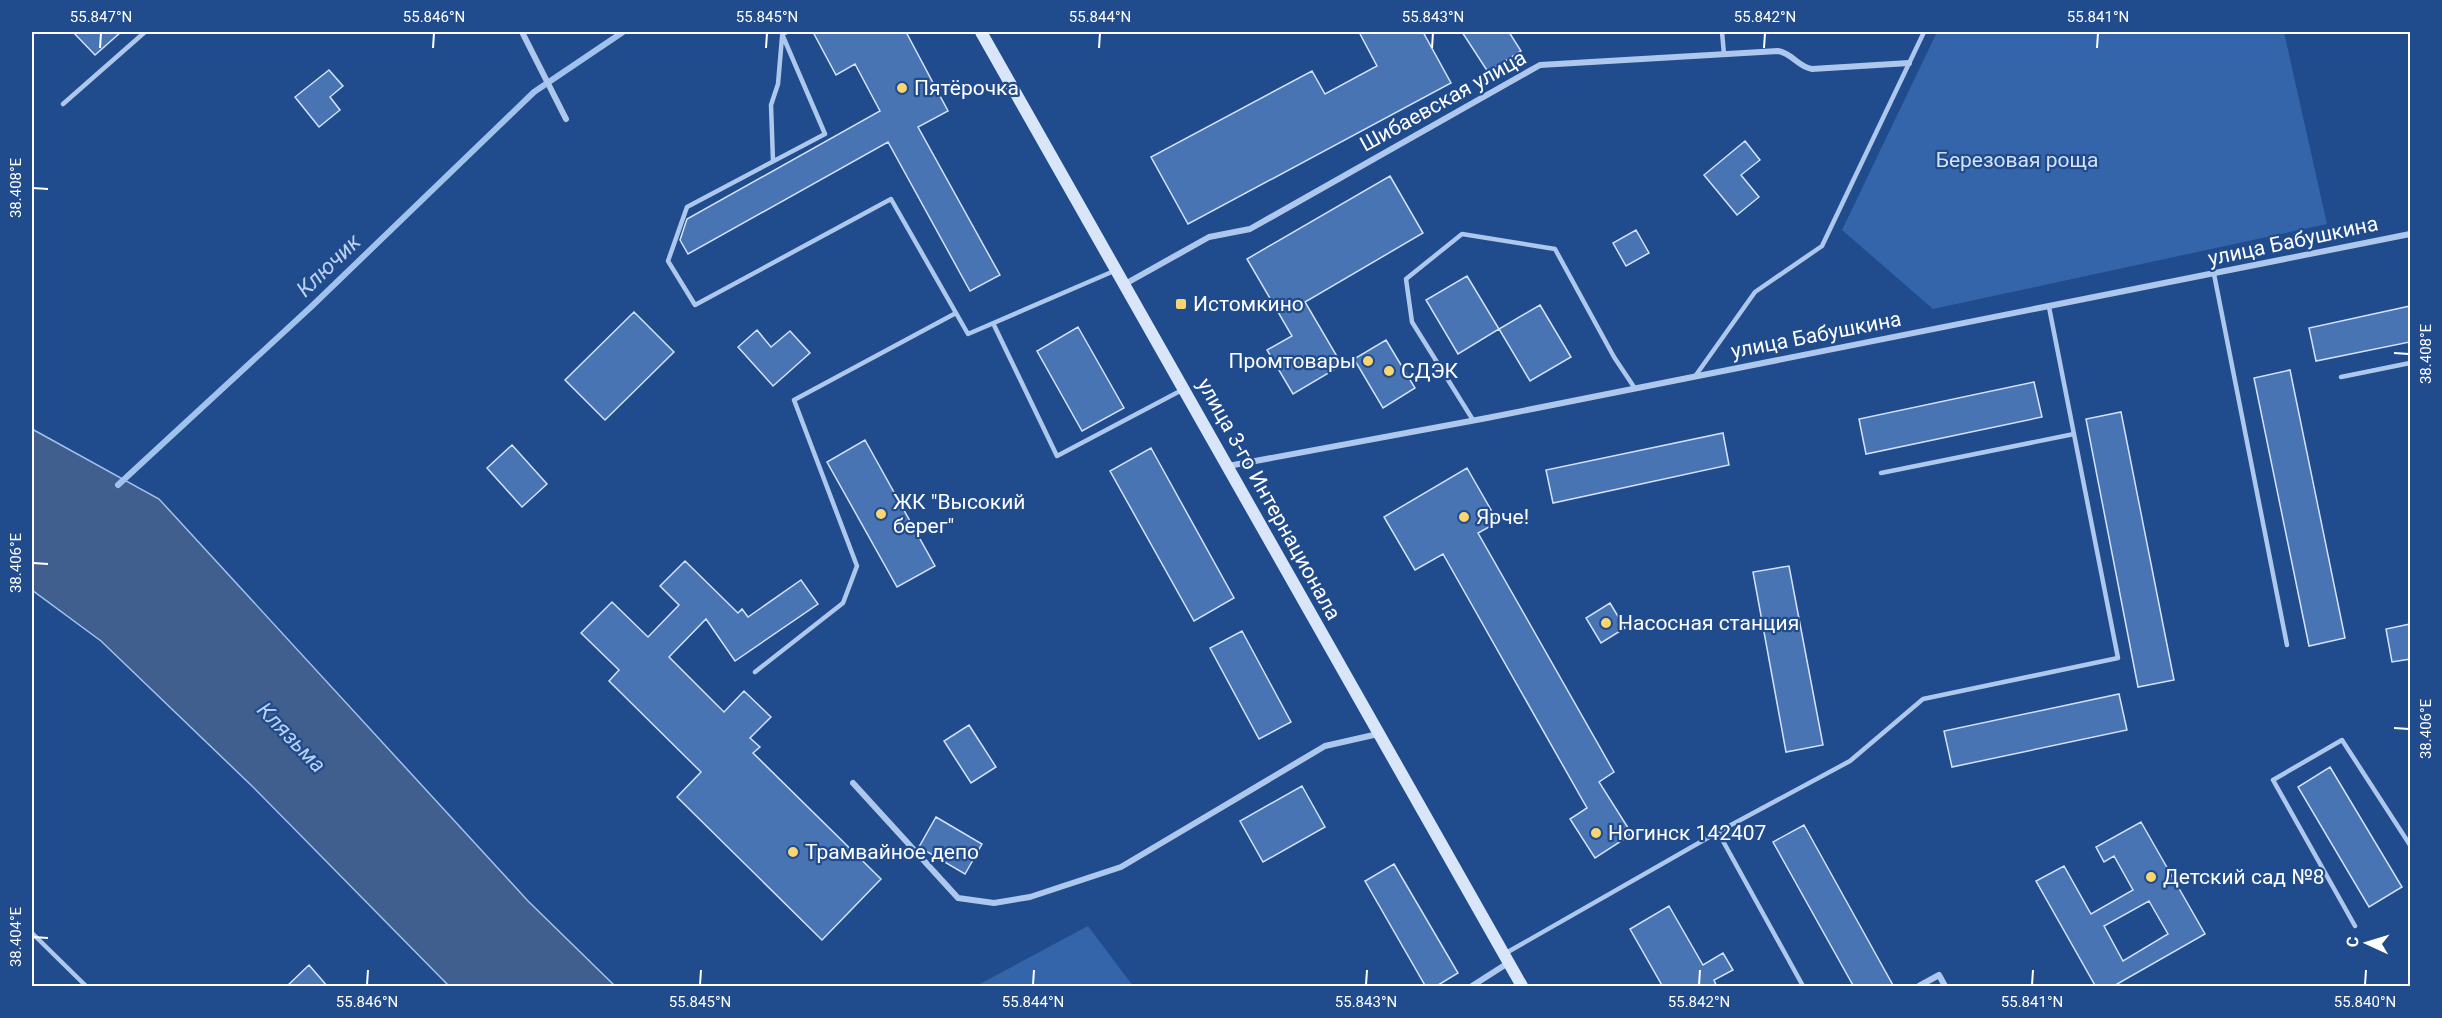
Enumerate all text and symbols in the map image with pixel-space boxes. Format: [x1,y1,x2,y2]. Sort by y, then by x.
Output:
text: 55.847°N [70,8,132,26]
text: 55.846°N [403,8,465,26]
text: 55.845°N [736,8,798,26]
text: 55.844°N [1069,8,1131,26]
text: 55.843°N [1402,8,1464,26]
text: 55.842°N [1734,8,1796,26]
text: 55.841°N [2067,8,2129,26]
street label: Шибаевская улица [1356,45,1530,157]
place label: Пятёрочка [914,76,1019,100]
marker: Пятёрочка [895,81,909,95]
park label: Березовая роща [1936,148,2098,172]
text: 38.408°E [7,157,25,218]
street label: улица Бабушкина [2206,211,2380,271]
water label: Ключик [291,229,366,302]
place label: Истомкино [1193,292,1304,316]
marker: Истомкино [1174,297,1188,311]
street label: улица Бабушкина [1729,307,1903,363]
text: 38.408°E [2417,323,2435,384]
place label: Промтовары [1229,349,1356,373]
marker: Промтовары [1361,354,1375,368]
place label: СДЭК [1401,359,1459,383]
marker: СДЭК [1382,364,1396,378]
street label: улица 3-го Интернационала [1192,374,1346,624]
place label: ЖК "Высокий берег" [893,490,1025,538]
place label: Ярче! [1476,505,1529,529]
marker: ЖК "Высокий берег" [874,507,888,521]
marker: Ярче! [1457,510,1471,524]
text: 38.406°E [7,532,25,593]
place label: Насосная станция [1618,611,1799,635]
marker: Насосная станция [1599,616,1613,630]
water label: Клязьма [252,697,331,778]
text: 38.406°E [2417,698,2435,759]
place label: Ногинск 142407 [1608,821,1766,845]
marker: Ногинск 142407 [1589,826,1603,840]
place label: Трамвайное депо [805,840,979,864]
marker: Трамвайное депо [786,845,800,859]
place label: Детский сад №8 [2163,865,2325,889]
marker: Детский сад №8 [2144,870,2158,884]
text: 38.404°E [7,906,25,967]
north arrow [2337,913,2397,973]
text: С [2343,936,2362,948]
text: 55.846°N [336,993,398,1011]
text: 55.845°N [669,993,731,1011]
text: 55.844°N [1002,993,1064,1011]
text: 55.843°N [1335,993,1397,1011]
text: 55.842°N [1668,993,1730,1011]
text: 55.841°N [2001,993,2063,1011]
text: 55.840°N [2334,993,2396,1011]

